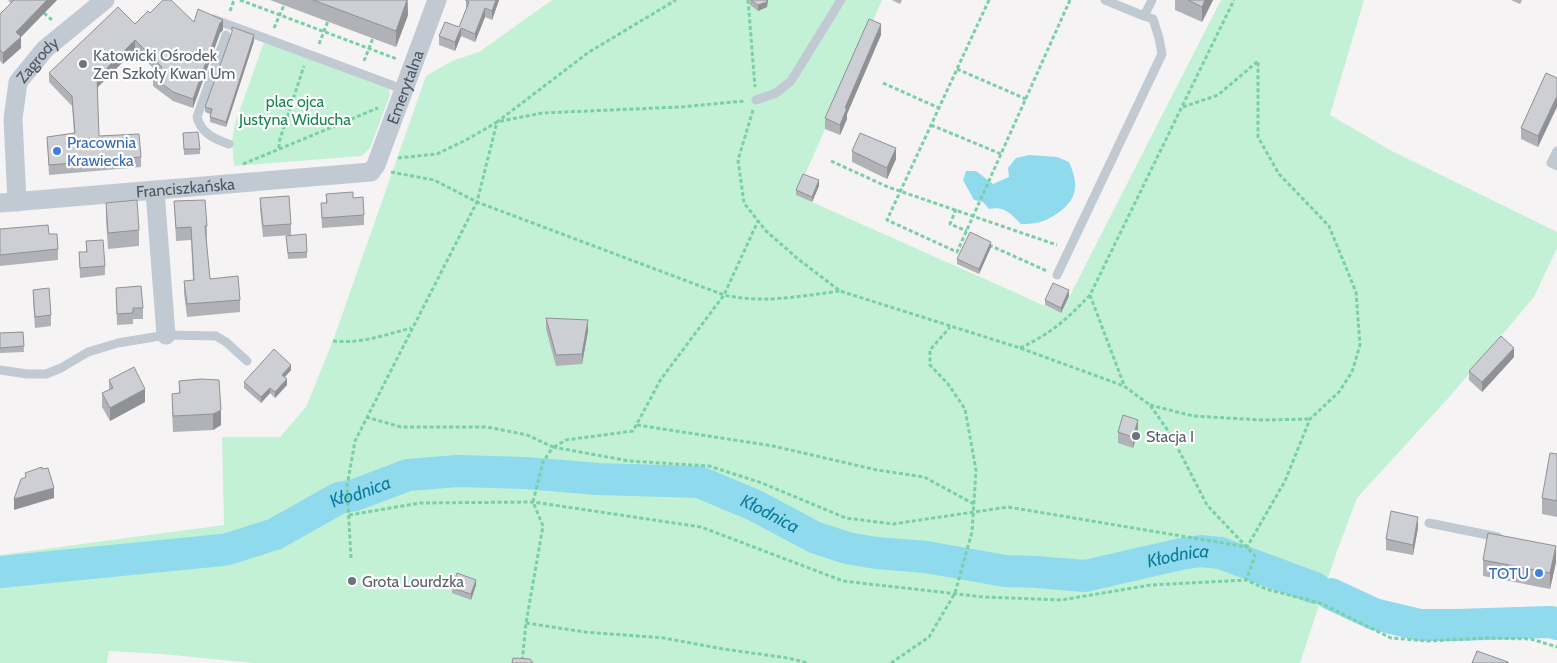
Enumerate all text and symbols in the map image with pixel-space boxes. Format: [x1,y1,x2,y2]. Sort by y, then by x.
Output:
street label: Zagrody [12,33,62,87]
place label: Katowicki Ośrodek Zen Szkoły Kwan Um [93,46,235,83]
street label: Emerytalna [383,47,428,127]
marker: Katowicki Ośrodek Zen Szkoły Kwan Um [77,58,89,70]
park label: plac ojca Justyna Widucha [238,92,351,129]
place label: Pracownia Krawiecka [67,133,136,170]
marker: Pracownia Krawiecka [51,145,63,157]
street label: Franciszkańska [135,174,236,202]
place label: Stacja I [1146,427,1194,446]
marker: Stacja I [1130,430,1142,442]
water label: Kłodnica [325,471,394,512]
water label: Kłodnica [737,490,803,538]
water label: Kłodnica [1145,540,1210,572]
place label: TOTU [1489,564,1529,583]
marker: TOTU [1533,567,1545,579]
place label: Grota Lourdzka [362,572,464,591]
marker: Grota Lourdzka [346,575,358,587]

